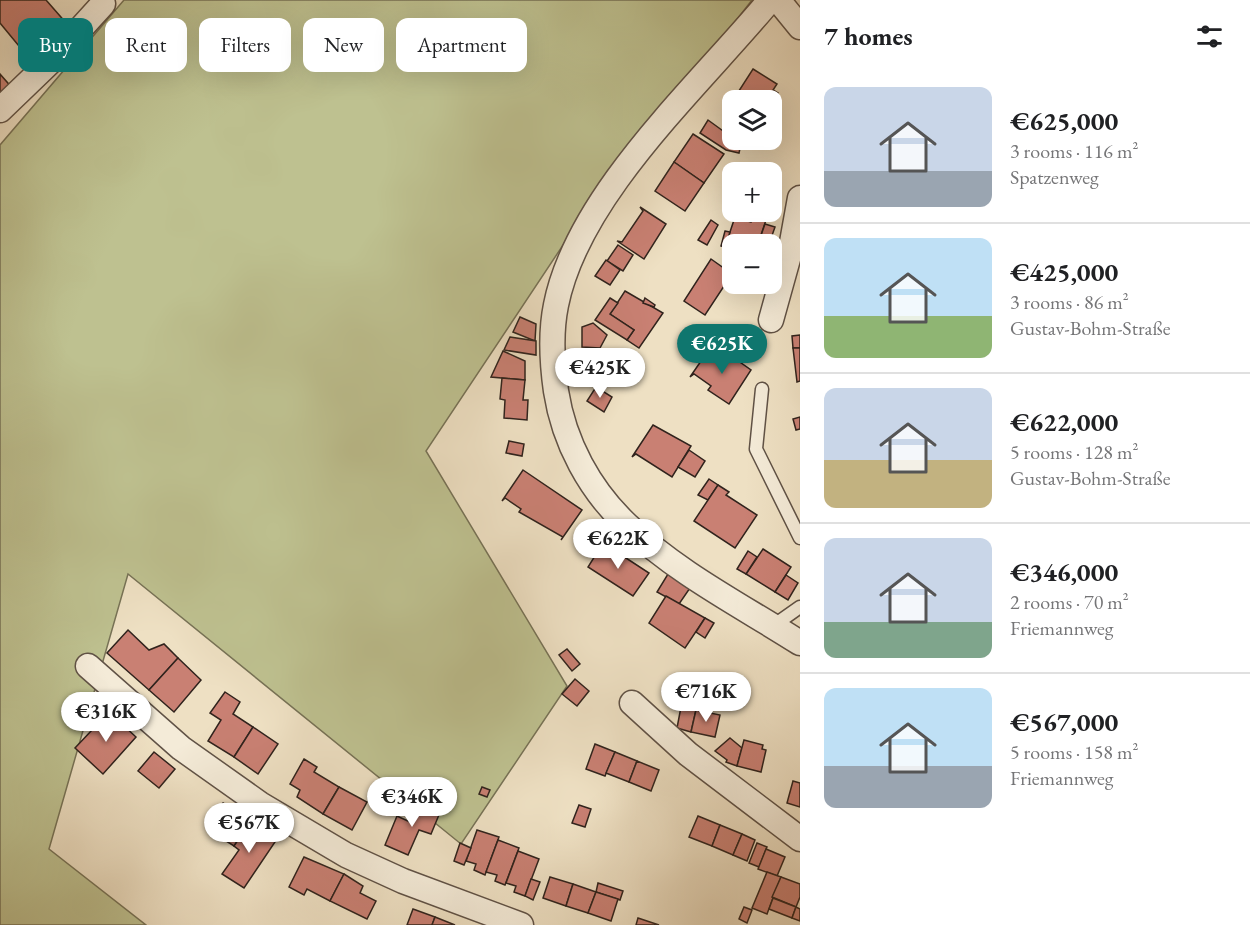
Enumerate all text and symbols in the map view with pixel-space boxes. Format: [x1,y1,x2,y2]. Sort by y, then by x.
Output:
chip: Buy [18,18,93,72]
chip: Rent [105,18,187,72]
chip: Filters [199,18,291,72]
chip: New [303,18,384,72]
chip: Apartment [396,18,527,72]
text: 7 homes [824,19,913,53]
icon: filters [1193,20,1226,53]
map controls [722,90,782,294]
button: layers [722,90,782,150]
text: €625,000 [1010,104,1118,138]
icon: home [872,111,944,183]
text: 3 rooms · 116 m² [1010,138,1138,164]
button: + [722,162,782,222]
text: Spatzenweg [1010,164,1099,190]
button: − [722,234,782,294]
text: €425,000 [1010,255,1118,289]
icon: home [872,262,944,334]
text: 3 rooms · 86 m² [1010,289,1129,315]
text: Gustav-Bohm-Straße [1010,315,1170,341]
pin: €625K [680,324,764,375]
text: €625K [691,330,753,356]
pin: €425K [558,348,642,399]
text: €425K [569,354,631,380]
text: €622,000 [1010,405,1118,439]
icon: home [872,412,944,484]
text: 5 rooms · 128 m² [1010,439,1138,465]
text: Gustav-Bohm-Straße [1010,465,1170,491]
pin: €622K [576,519,660,570]
text: €622K [587,525,649,551]
text: €346,000 [1010,555,1118,589]
icon: home [872,562,944,634]
text: 2 rooms · 70 m² [1010,589,1129,615]
text: Friemannweg [1010,615,1113,641]
pin: €716K [664,672,748,723]
text: €716K [675,678,737,704]
pin: €316K [64,692,148,743]
text: €316K [75,698,137,724]
text: €567,000 [1010,705,1118,739]
icon: home [872,712,944,784]
text: 5 rooms · 158 m² [1010,739,1138,765]
text: Friemannweg [1010,765,1113,791]
pin: €346K [370,777,454,828]
text: €346K [381,783,443,809]
pin: €567K [207,803,291,854]
text: €567K [218,809,280,835]

